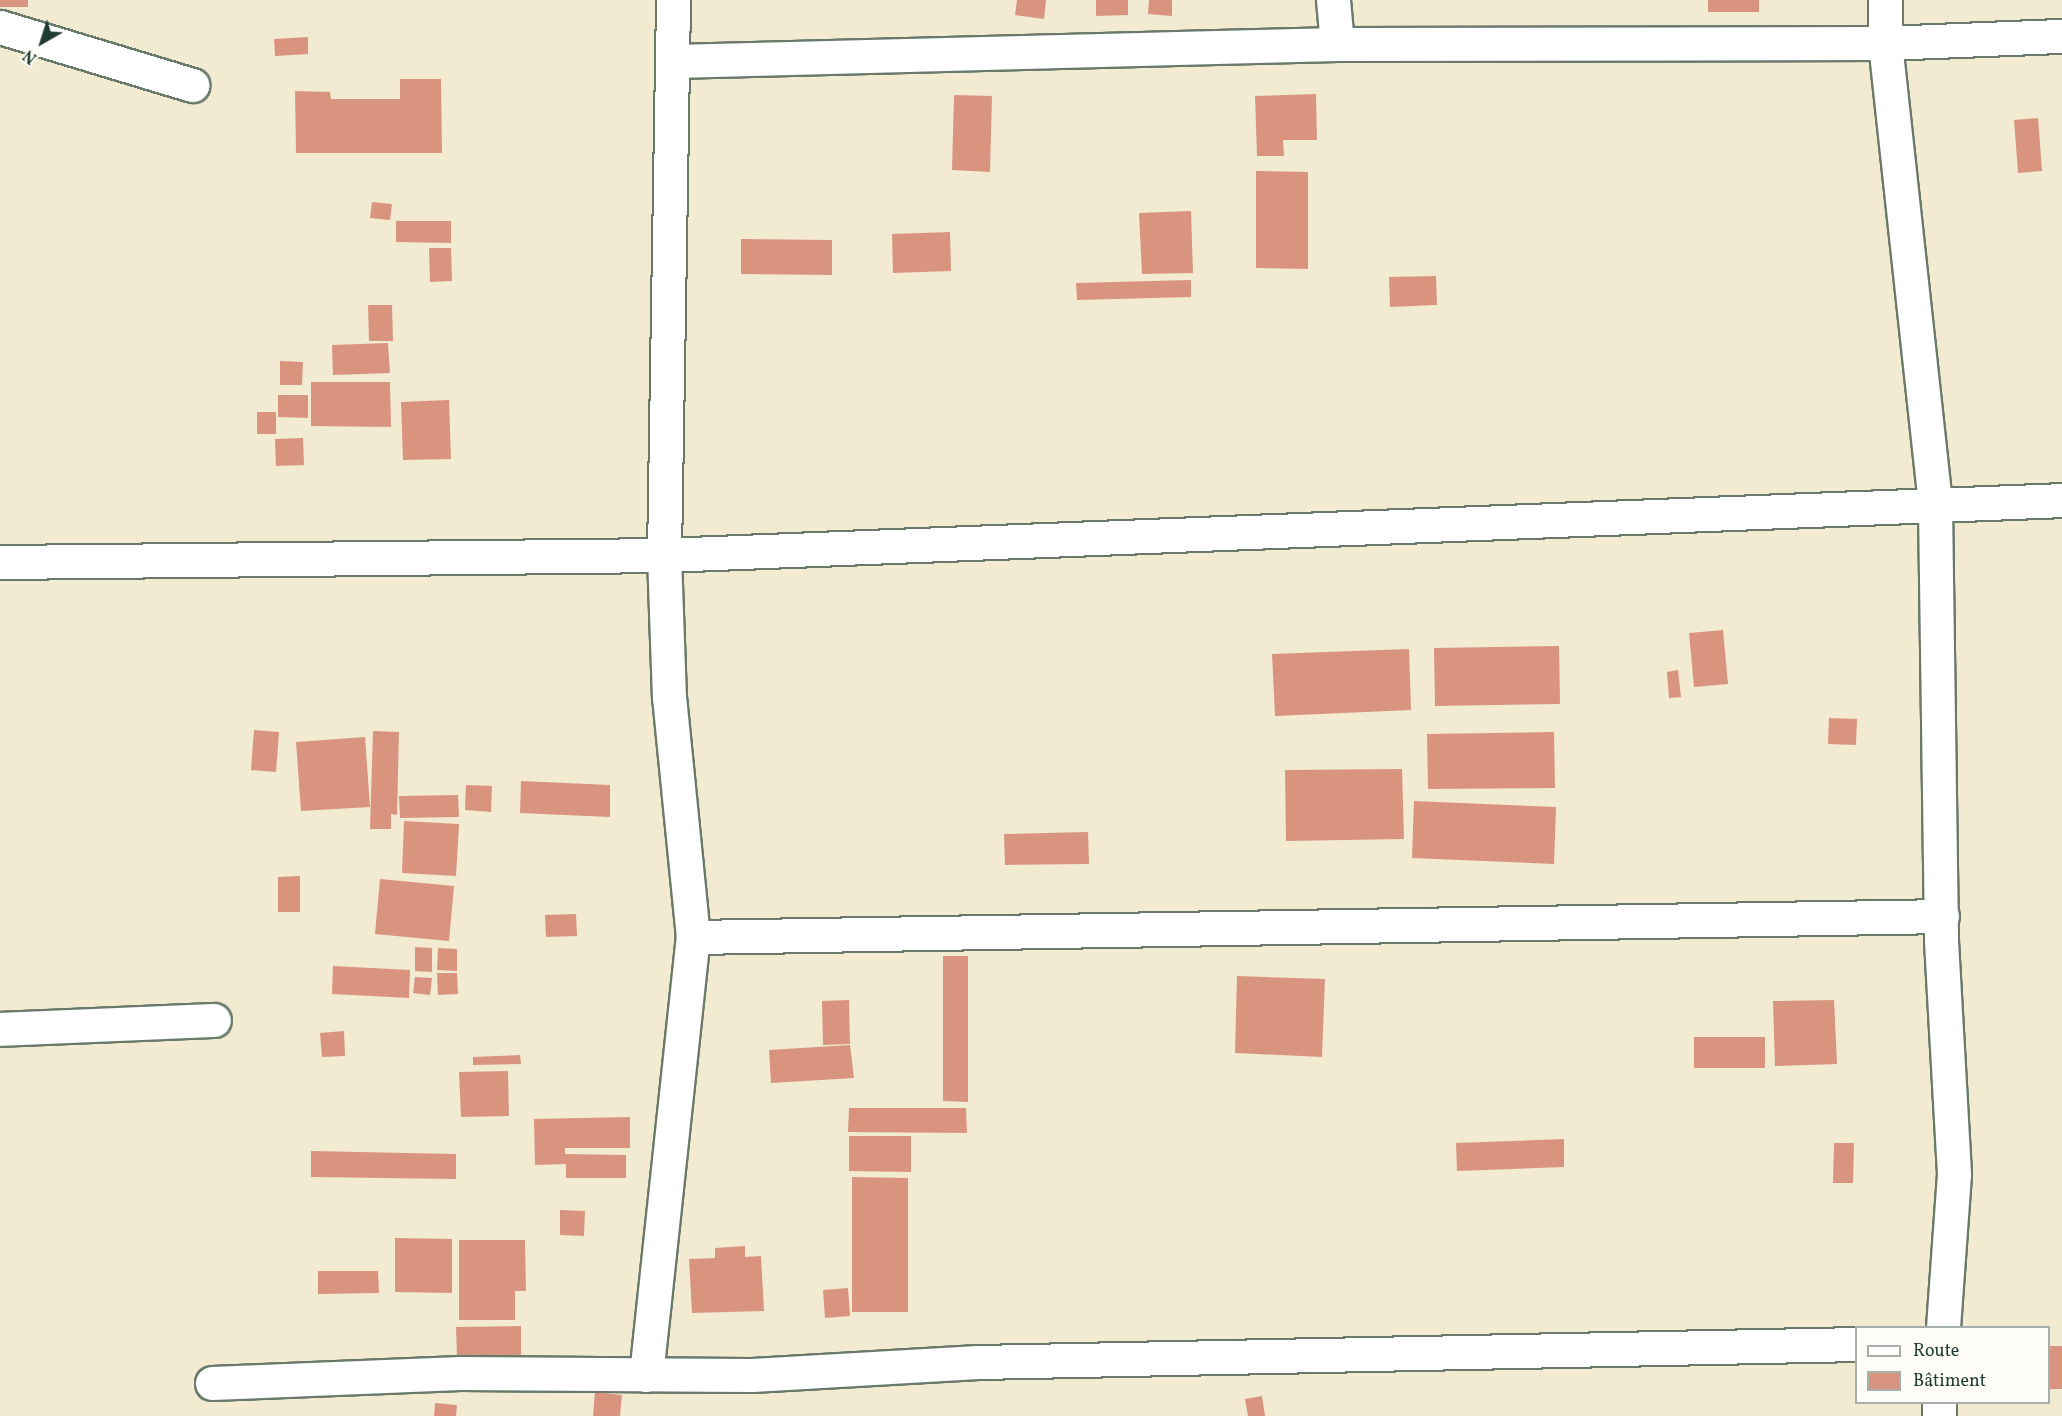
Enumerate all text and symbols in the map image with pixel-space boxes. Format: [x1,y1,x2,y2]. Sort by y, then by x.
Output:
north arrow [12,12,72,72]
text: N [19,44,42,68]
legend [1855,1326,2050,1404]
text: Route [1913,1339,1959,1364]
text: Bâtiment [1913,1369,1986,1394]

